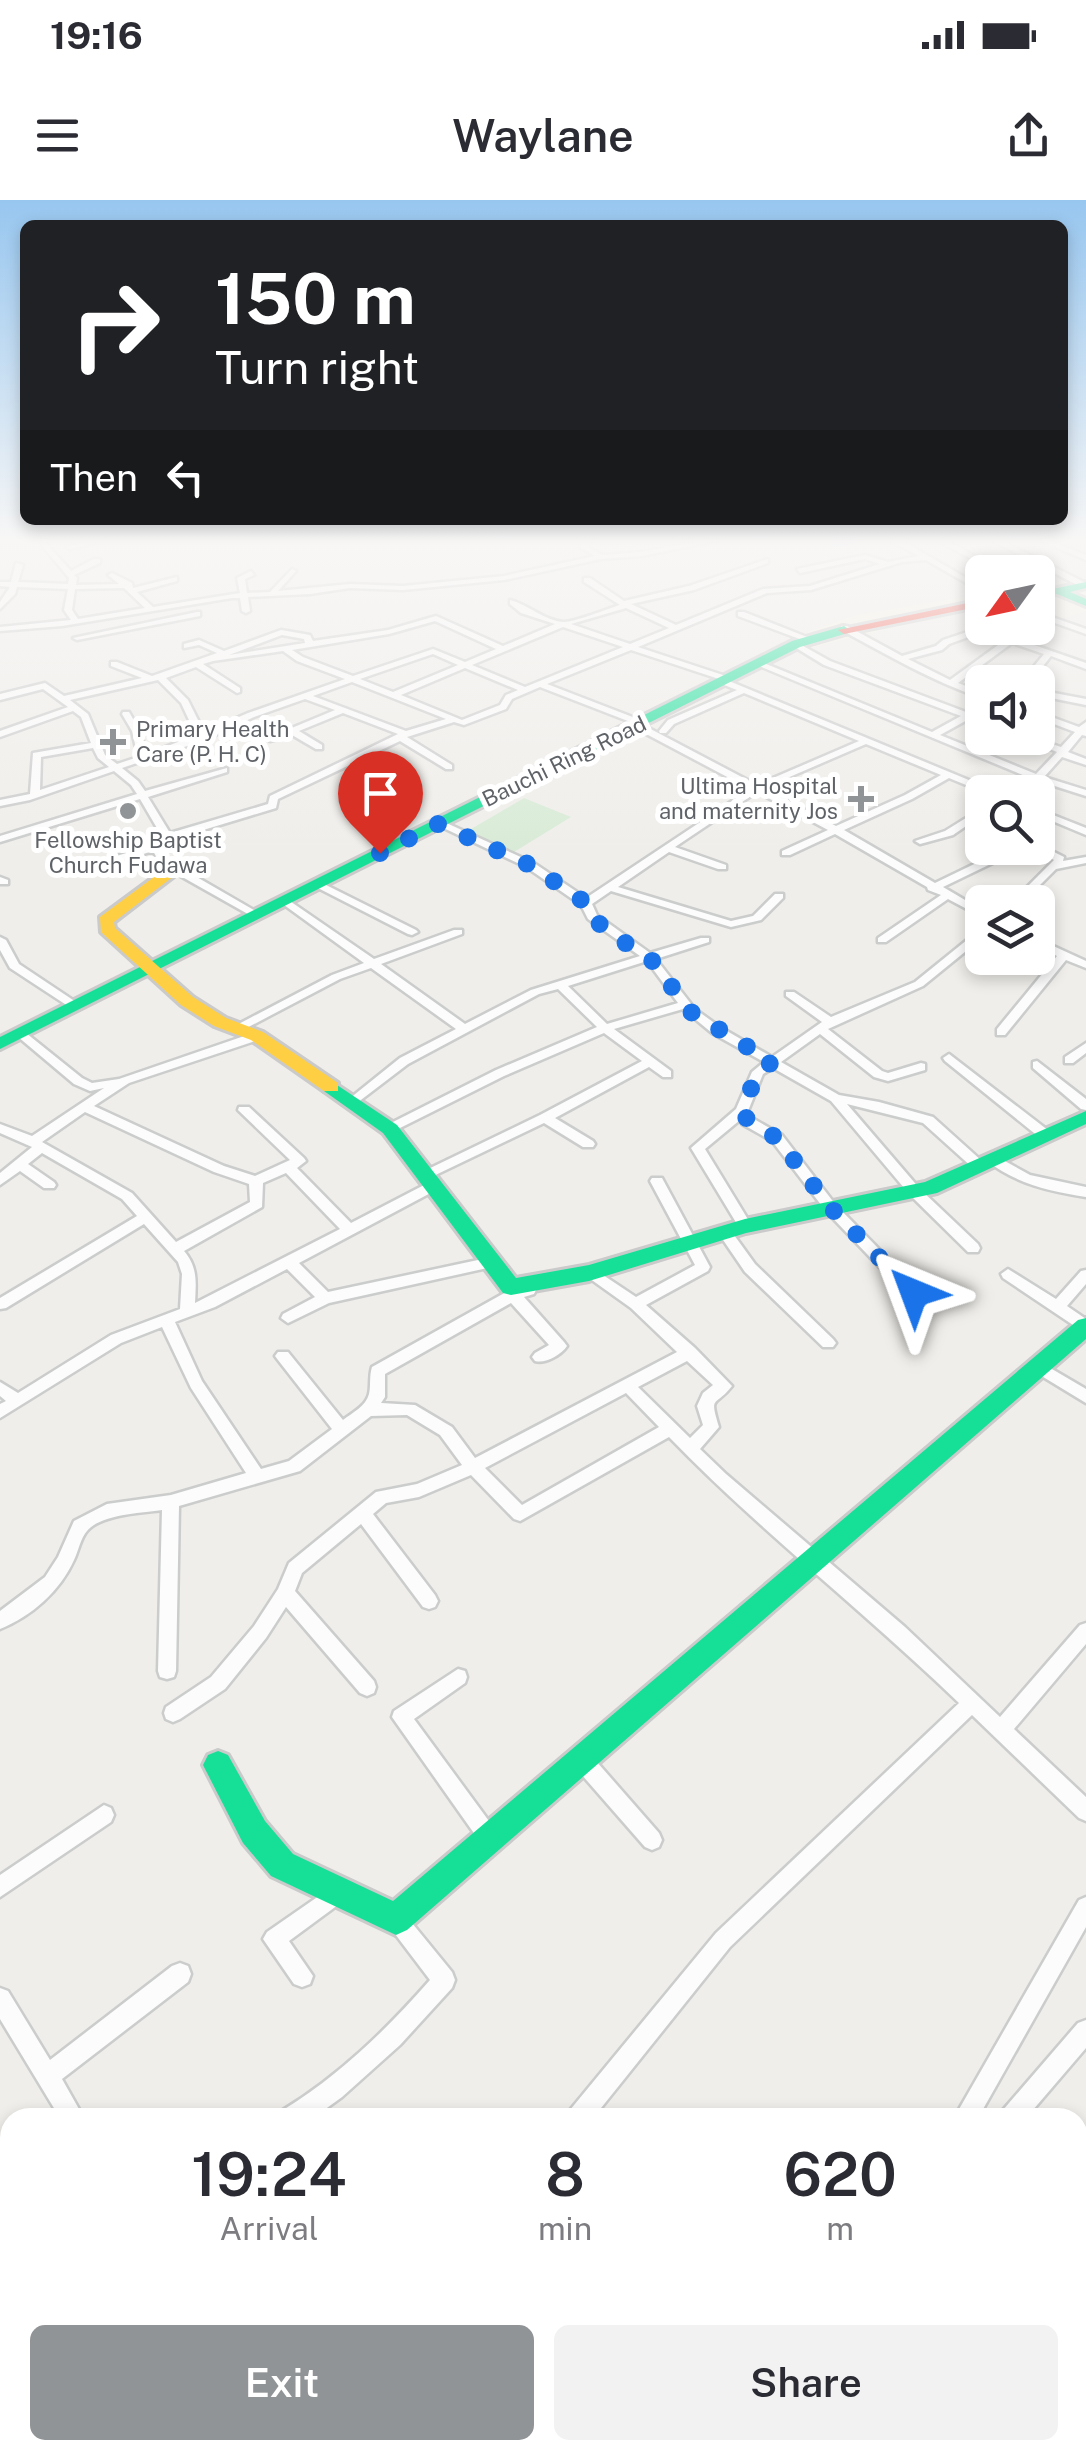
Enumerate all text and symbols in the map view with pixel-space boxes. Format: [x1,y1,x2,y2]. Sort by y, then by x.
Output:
text: 19:16 [50,13,143,58]
icon: menu [30,108,85,163]
icon: share [1001,108,1056,163]
text: Waylane [452,109,634,162]
text: 150 m [215,257,416,340]
icon: right [50,260,180,390]
text: Turn right [215,341,419,394]
icon: left [158,450,213,505]
text: Then [50,455,138,500]
north arrow [965,555,1055,645]
map controls [965,555,1055,975]
button: sound [965,665,1055,755]
street label: Bauchi Ring Road [478,710,650,812]
place label: Primary Health Care (P. H. C) [136,716,290,767]
marker: Primary Health Care (P. H. C) [100,729,126,755]
pin [338,751,423,854]
icon: arrive [353,766,408,821]
place label: Ultima Hospital and maternity Jos [659,773,838,824]
button: search [965,775,1055,865]
marker: Ultima Hospital and maternity Jos [848,786,874,812]
marker: Fellowship Baptist Church Fudawa [117,800,139,822]
place label: Fellowship Baptist Church Fudawa [34,827,222,878]
button: layers [965,885,1055,975]
position arrow [862,1241,966,1345]
text: 19:24 [191,2139,347,2210]
text: 8 [545,2139,585,2210]
text: 620 [783,2139,897,2210]
text: Arrival [220,2210,318,2247]
text: min [538,2210,592,2247]
text: m [826,2210,854,2247]
button: Exit [30,2325,534,2440]
button: Share [554,2325,1058,2440]

